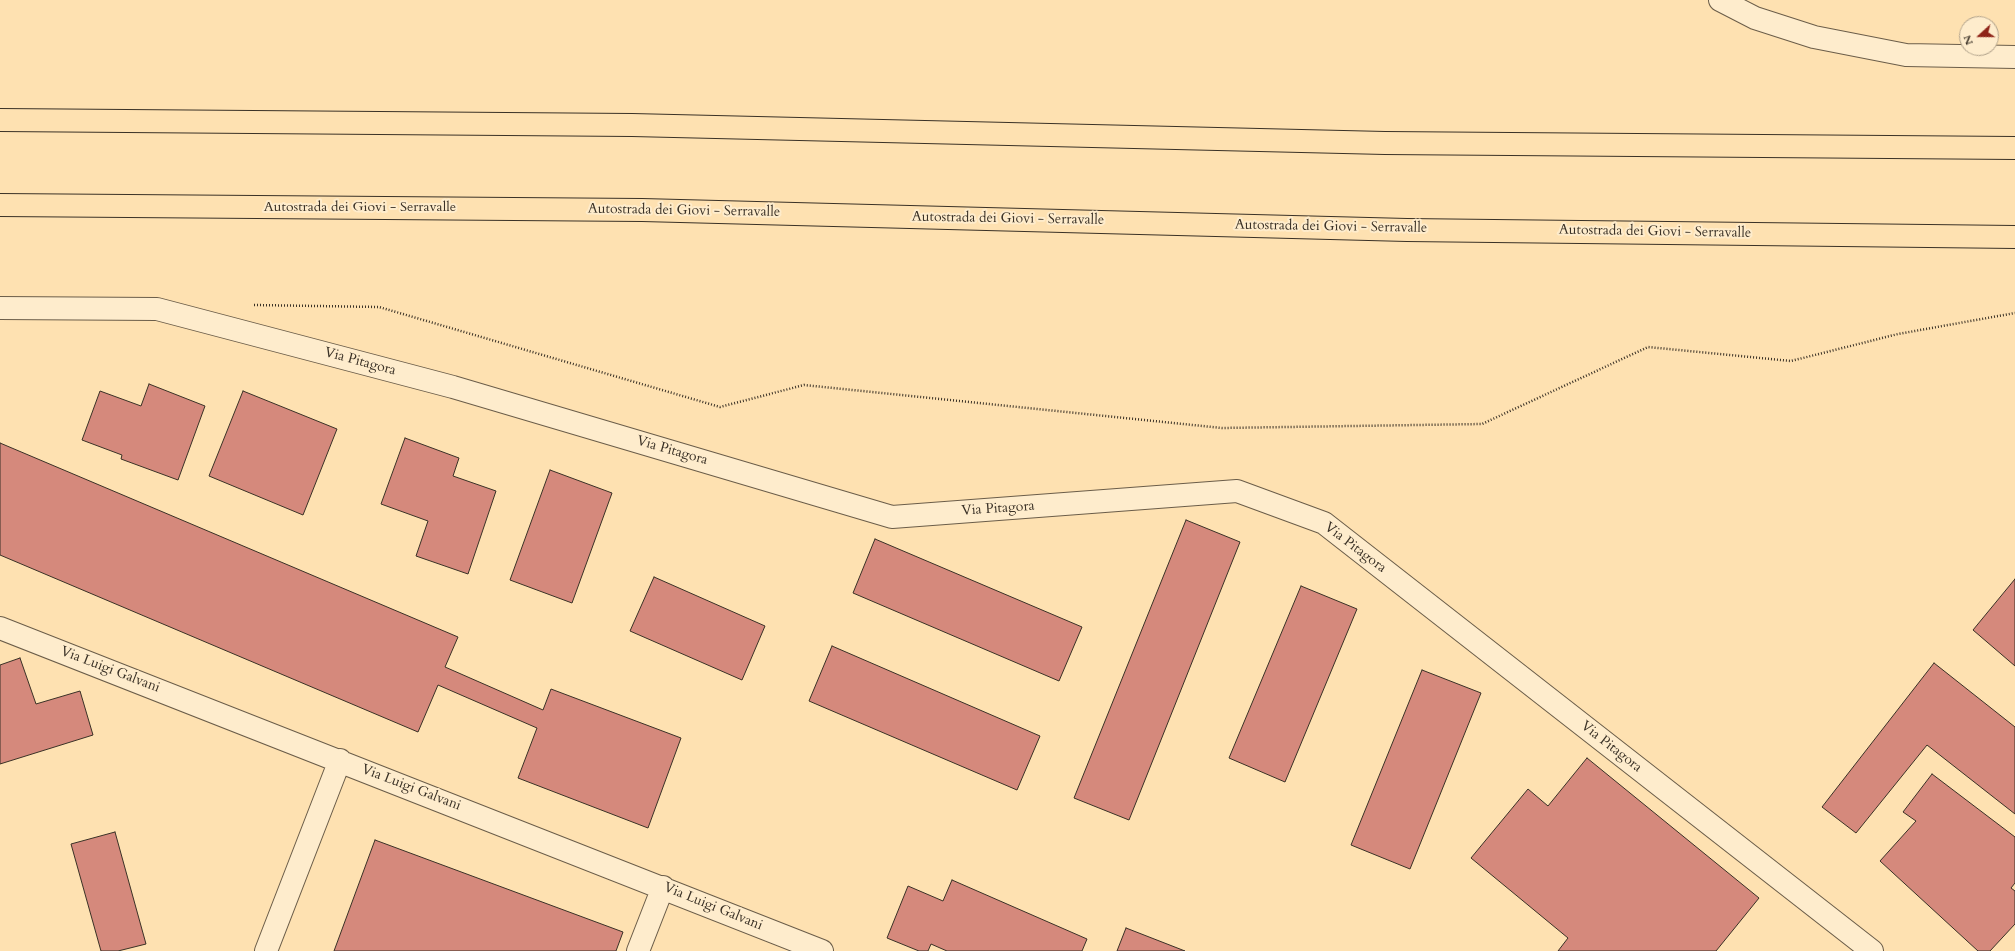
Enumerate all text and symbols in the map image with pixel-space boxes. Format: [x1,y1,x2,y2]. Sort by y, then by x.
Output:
north arrow [1959,16,1999,56]
text: N [1960,33,1977,47]
street label: Autostrada dei Giovi - Serravalle [264,200,456,216]
street label: Autostrada dei Giovi - Serravalle [588,201,780,221]
street label: Autostrada dei Giovi - Serravalle [912,209,1104,229]
street label: Autostrada dei Giovi - Serravalle [1235,217,1427,237]
street label: Autostrada dei Giovi - Serravalle [1559,222,1751,242]
street label: Via Pitagora [322,344,398,380]
street label: Via Pitagora [634,433,710,469]
street label: Via Pitagora [961,498,1035,520]
street label: Via Pitagora [1321,519,1389,577]
street label: Via Luigi Galvani [58,643,162,697]
street label: Via Pitagora [1577,718,1645,776]
street label: Via Luigi Galvani [359,761,463,815]
street label: Via Luigi Galvani [661,879,765,935]

